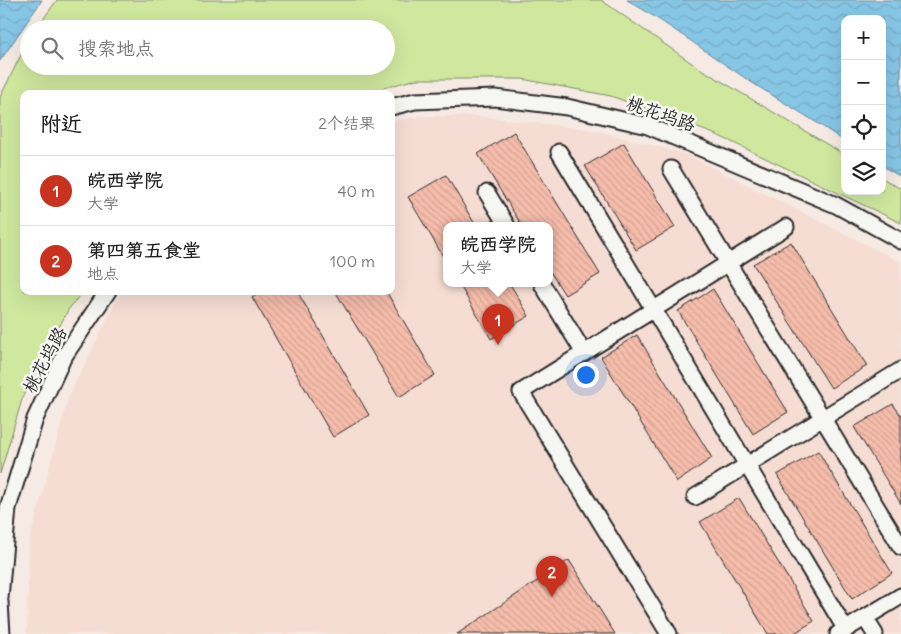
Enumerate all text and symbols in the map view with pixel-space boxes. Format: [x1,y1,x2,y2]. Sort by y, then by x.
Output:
map controls [841,15,886,195]
button: + [841,15,886,60]
search box [20,20,395,75]
icon: search [38,34,66,62]
text: 搜索地点 [78,36,154,60]
button: − [841,60,886,105]
street label: 桃花坞路 [623,91,699,136]
button: locate [841,105,886,150]
text: 附近 [40,110,82,137]
text: 2个结果 [318,113,375,133]
button: layers [841,150,886,195]
text: 皖西学院 [87,168,163,192]
text: 1 [53,181,59,201]
text: 40 m [337,181,375,201]
text: 大学 [87,193,119,213]
popup [443,222,553,287]
text: 皖西学院 [460,232,536,256]
text: 第四第五食堂 [87,238,201,262]
text: 2 [52,251,60,271]
text: 100 m [330,251,375,271]
text: 大学 [460,257,492,277]
text: 地点 [87,263,119,283]
pin: 1 [482,304,514,345]
street label: 桃花坞路 [18,323,72,397]
your location [573,362,599,388]
pin: 2 [536,556,568,597]

